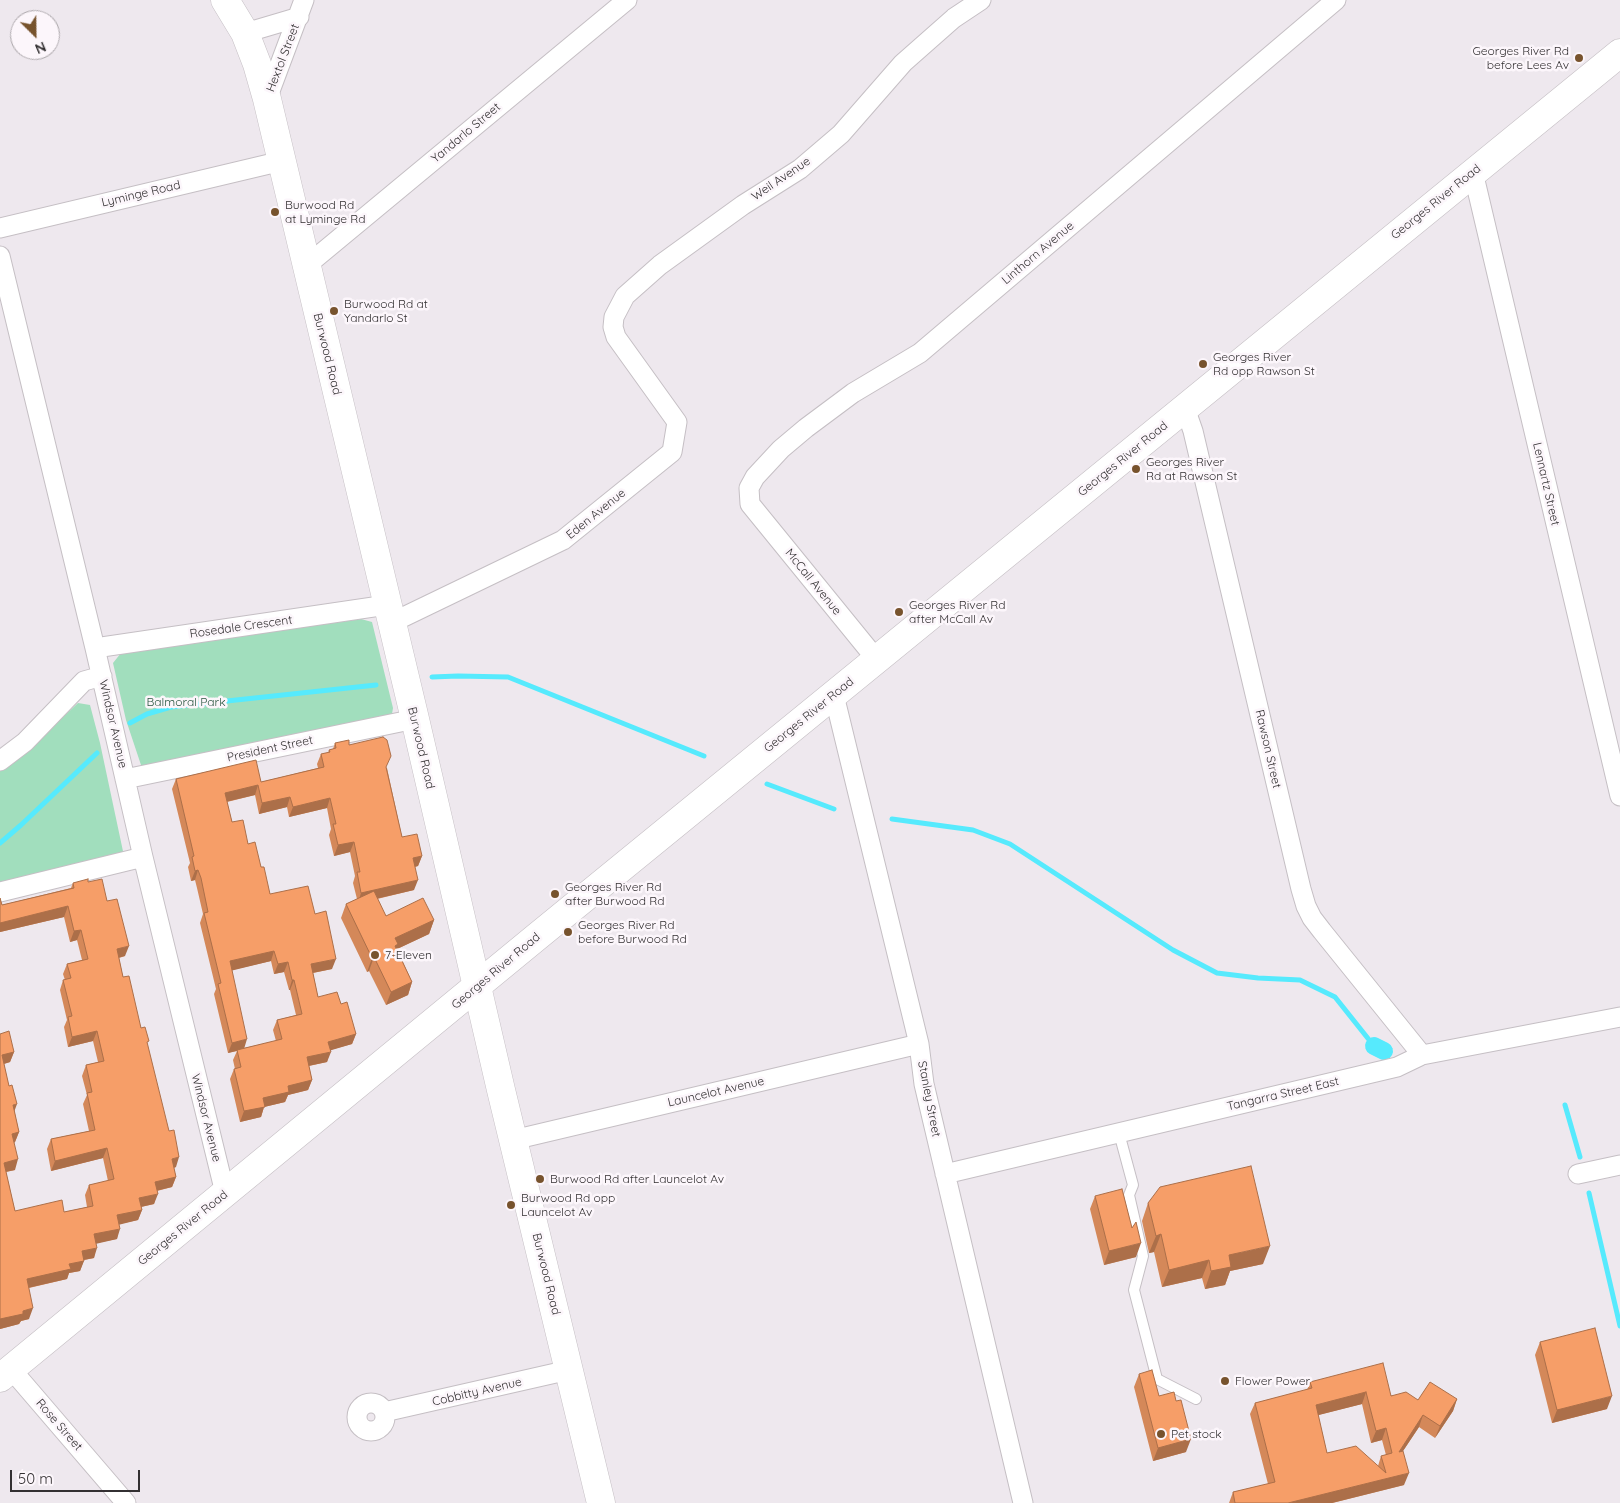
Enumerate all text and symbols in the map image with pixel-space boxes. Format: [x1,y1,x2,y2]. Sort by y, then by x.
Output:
north arrow [10,10,60,60]
street label: Hextol Street [263,22,303,94]
text: N [32,38,49,58]
place label: Georges River Rd before Lees Av [1472,44,1569,72]
marker: Georges River Rd before Lees Av [1573,52,1585,64]
street label: Yandarlo Street [429,100,503,166]
street label: Weil Avenue [749,154,813,204]
street label: Georges River Road [1388,161,1484,243]
street label: Lyminge Road [100,178,182,210]
place label: Burwood Rd at Lyminge Rd [285,198,366,226]
marker: Burwood Rd at Lyminge Rd [269,206,281,218]
street label: Linthorn Avenue [999,219,1077,287]
place label: Burwood Rd at Yandarlo St [344,297,428,325]
marker: Burwood Rd at Yandarlo St [328,305,340,317]
street label: Burwood Road [310,312,344,396]
place label: Georges River Rd opp Rawson St [1213,350,1315,378]
marker: Georges River Rd opp Rawson St [1197,358,1209,370]
street label: Georges River Road [1075,418,1171,500]
street label: Lennartz Street [1529,441,1563,527]
place label: Georges River Rd at Rawson St [1146,455,1237,483]
marker: Georges River Rd at Rawson St [1130,463,1142,475]
street label: Eden Avenue [563,486,629,542]
street label: McCall Avenue [782,546,844,618]
place label: Georges River Rd after McCall Av [909,598,1006,626]
marker: Georges River Rd after McCall Av [893,606,905,618]
street label: Rosedale Crescent [189,613,293,641]
street label: Georges River Road [761,674,857,756]
street label: Windsor Avenue [96,678,130,770]
park label: Balmoral Park [146,695,226,709]
street label: Burwood Road [405,706,437,790]
street label: Rawson Street [1252,708,1284,790]
street label: President Street [226,733,314,765]
place label: Georges River Rd after Burwood Rd [565,880,664,908]
marker: Georges River Rd after Burwood Rd [549,888,561,900]
place label: Georges River Rd before Burwood Rd [578,918,687,946]
marker: Georges River Rd before Burwood Rd [562,926,574,938]
street label: Georges River Road [449,930,543,1012]
place label: 7-Eleven [385,948,432,962]
marker: 7-Eleven [369,949,381,961]
street label: Stanley Street [915,1060,943,1138]
street label: Windsor Avenue [188,1073,224,1163]
street label: Launcelot Avenue [666,1074,766,1110]
street label: Tangarra Street East [1226,1074,1340,1114]
place label: Burwood Rd after Launcelot Av [550,1172,724,1186]
marker: Burwood Rd after Launcelot Av [534,1173,546,1185]
street label: Georges River Road [135,1187,231,1269]
place label: Burwood Rd opp Launcelot Av [521,1191,615,1219]
marker: Burwood Rd opp Launcelot Av [505,1199,517,1211]
street label: Burwood Road [529,1232,563,1316]
place label: Flower Power [1235,1374,1310,1388]
street label: Cobbitty Avenue [431,1375,523,1409]
marker: Flower Power [1219,1375,1231,1387]
street label: Rose Street [33,1396,85,1454]
place label: Pet stock [1171,1427,1222,1441]
marker: Pet stock [1155,1428,1167,1440]
scale bar [12,1460,142,1492]
text: 50 m [18,1469,53,1488]

